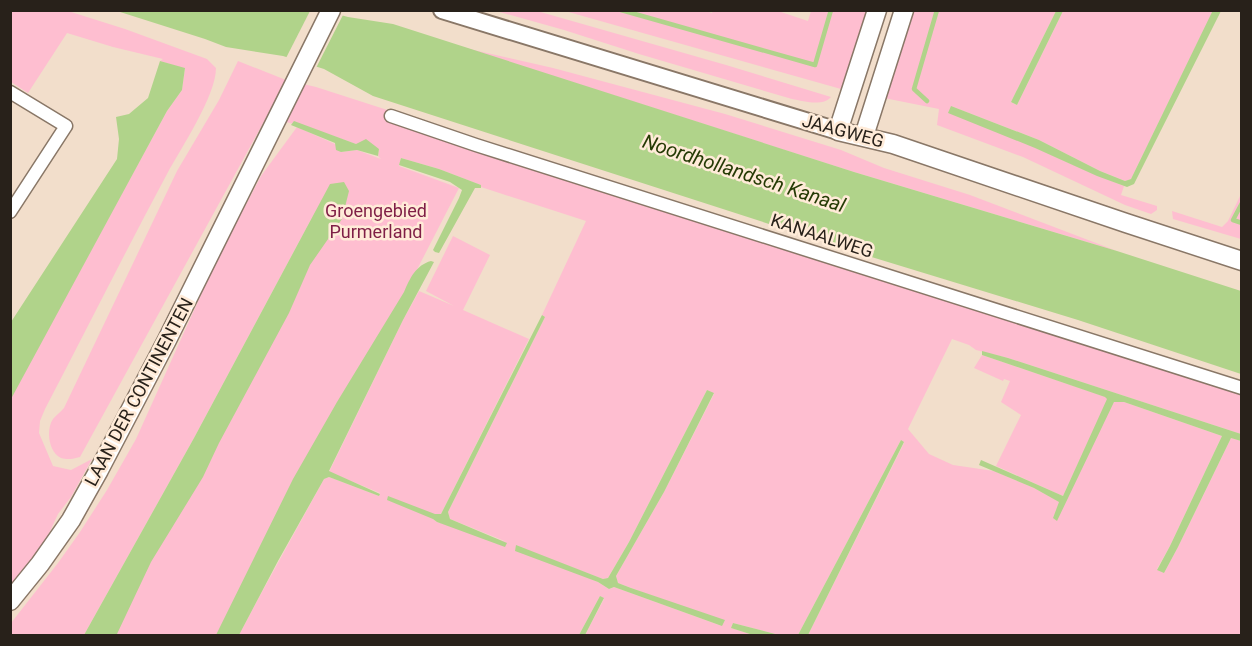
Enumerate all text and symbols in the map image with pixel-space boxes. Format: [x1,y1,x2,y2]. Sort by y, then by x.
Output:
street label: JAAGWEG [800,110,886,152]
water label: Noordhollandsch Kanaal [640,129,849,217]
park label: Groengebied Purmerland [325,200,427,242]
street label: KANAALWEG [768,209,876,262]
street label: LAAN DER CONTINENTEN [80,294,197,489]

